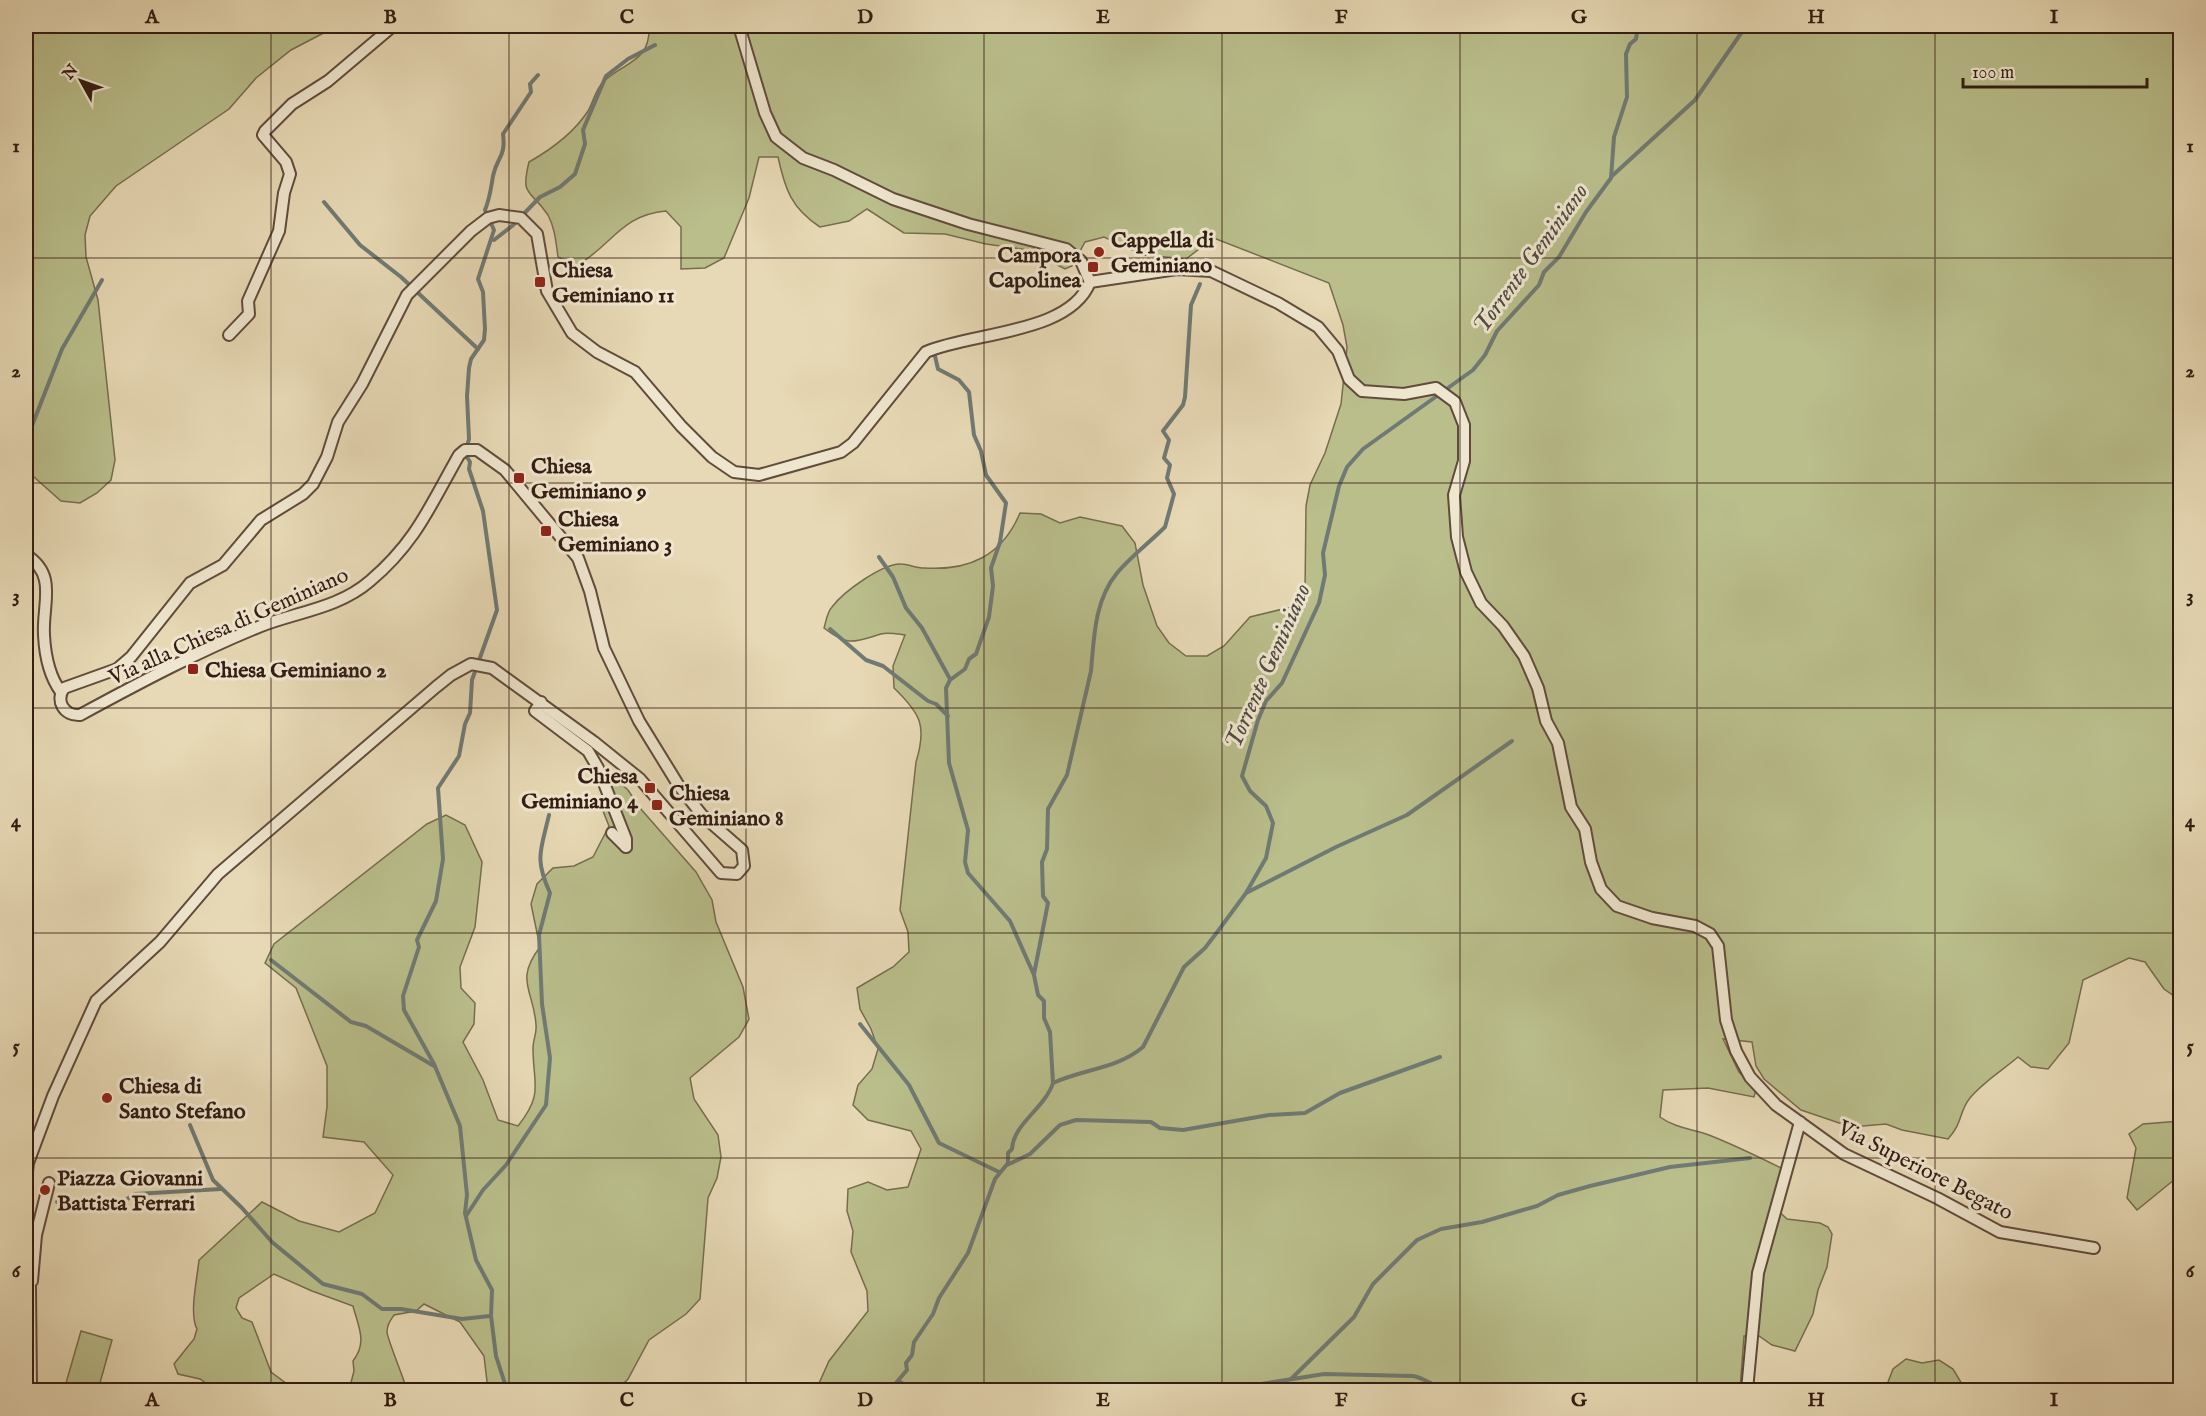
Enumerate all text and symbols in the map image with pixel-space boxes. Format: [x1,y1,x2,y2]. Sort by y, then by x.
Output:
text: A [144,5,160,30]
text: B [383,5,397,30]
text: C [620,5,634,30]
text: D [857,5,873,30]
text: E [1096,5,1110,30]
text: F [1335,5,1348,30]
text: G [1571,5,1588,30]
text: H [1807,5,1825,30]
text: I [2050,5,2059,30]
north arrow [51,51,111,111]
scale bar [1963,51,2148,89]
text: N [58,61,83,85]
text: 100 m [1972,62,2014,85]
text: 1 [12,134,20,159]
text: 1 [2186,134,2194,159]
water label: Torrente Geminiano [1466,178,1596,340]
place label: Cappella di Geminiano [1111,227,1214,280]
place label: Campora Capolinea [989,242,1081,295]
marker: Cappella di Geminiano [1092,245,1106,259]
place label: Chiesa Geminiano 11 [552,257,674,310]
marker: Campora Capolinea [1086,260,1100,274]
marker: Chiesa Geminiano 11 [533,275,547,289]
text: 2 [11,359,21,384]
text: 2 [2185,359,2195,384]
place label: Chiesa Geminiano 9 [531,453,647,506]
marker: Chiesa Geminiano 9 [512,471,526,485]
place label: Chiesa Geminiano 3 [558,506,672,559]
marker: Chiesa Geminiano 3 [539,524,553,538]
street label: Via alla Chiesa di Geminiano [104,561,353,693]
water label: Torrente Geminiano [1218,579,1319,754]
text: 3 [12,584,20,609]
text: 3 [2186,584,2194,609]
place label: Chiesa Geminiano 2 [205,657,387,685]
marker: Chiesa Geminiano 2 [186,662,200,676]
place label: Chiesa Geminiano 4 [521,763,639,816]
place label: Chiesa Geminiano 8 [669,780,784,833]
marker: Chiesa Geminiano 4 [643,781,657,795]
marker: Chiesa Geminiano 8 [650,798,664,812]
text: 4 [11,809,22,834]
text: 4 [2185,809,2196,834]
text: 5 [12,1034,20,1059]
text: 5 [2186,1034,2194,1059]
place label: Chiesa di Santo Stefano [119,1073,246,1126]
marker: Chiesa di Santo Stefano [100,1091,114,1105]
street label: Via Superiore Begato [1832,1114,2018,1227]
place label: Piazza Giovanni Battista Ferrari [57,1165,203,1218]
marker: Piazza Giovanni Battista Ferrari [38,1183,52,1197]
text: 6 [12,1259,22,1284]
text: 6 [2186,1259,2196,1284]
text: A [144,1388,160,1413]
text: B [383,1388,397,1413]
text: C [620,1388,634,1413]
text: D [857,1388,873,1413]
text: E [1096,1388,1110,1413]
text: F [1335,1388,1348,1413]
text: G [1571,1388,1588,1413]
text: H [1807,1388,1825,1413]
text: I [2050,1388,2059,1413]

